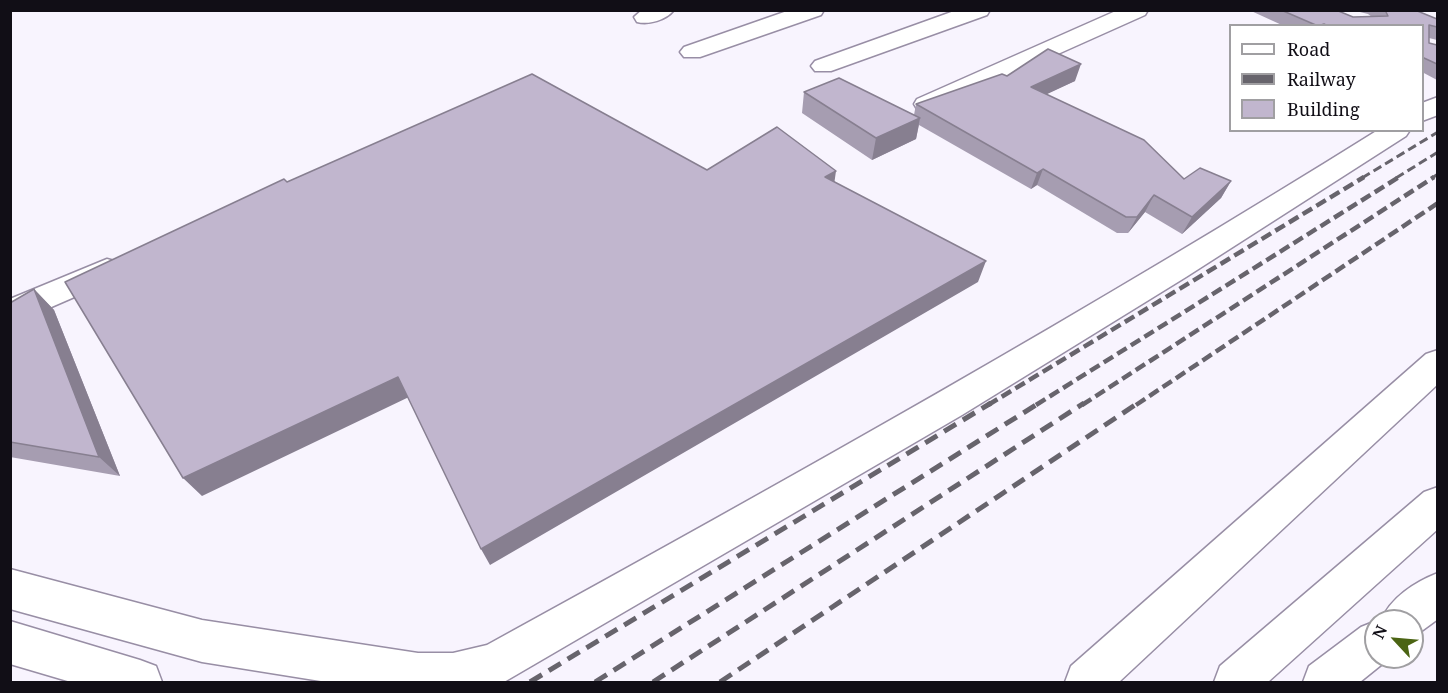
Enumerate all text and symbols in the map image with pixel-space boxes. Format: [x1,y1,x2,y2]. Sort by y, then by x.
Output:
legend [1229,24,1424,132]
text: Road [1287,37,1330,61]
text: Railway [1287,67,1356,91]
text: Building [1287,97,1360,121]
north arrow [1364,609,1424,669]
text: N [1367,622,1392,642]

